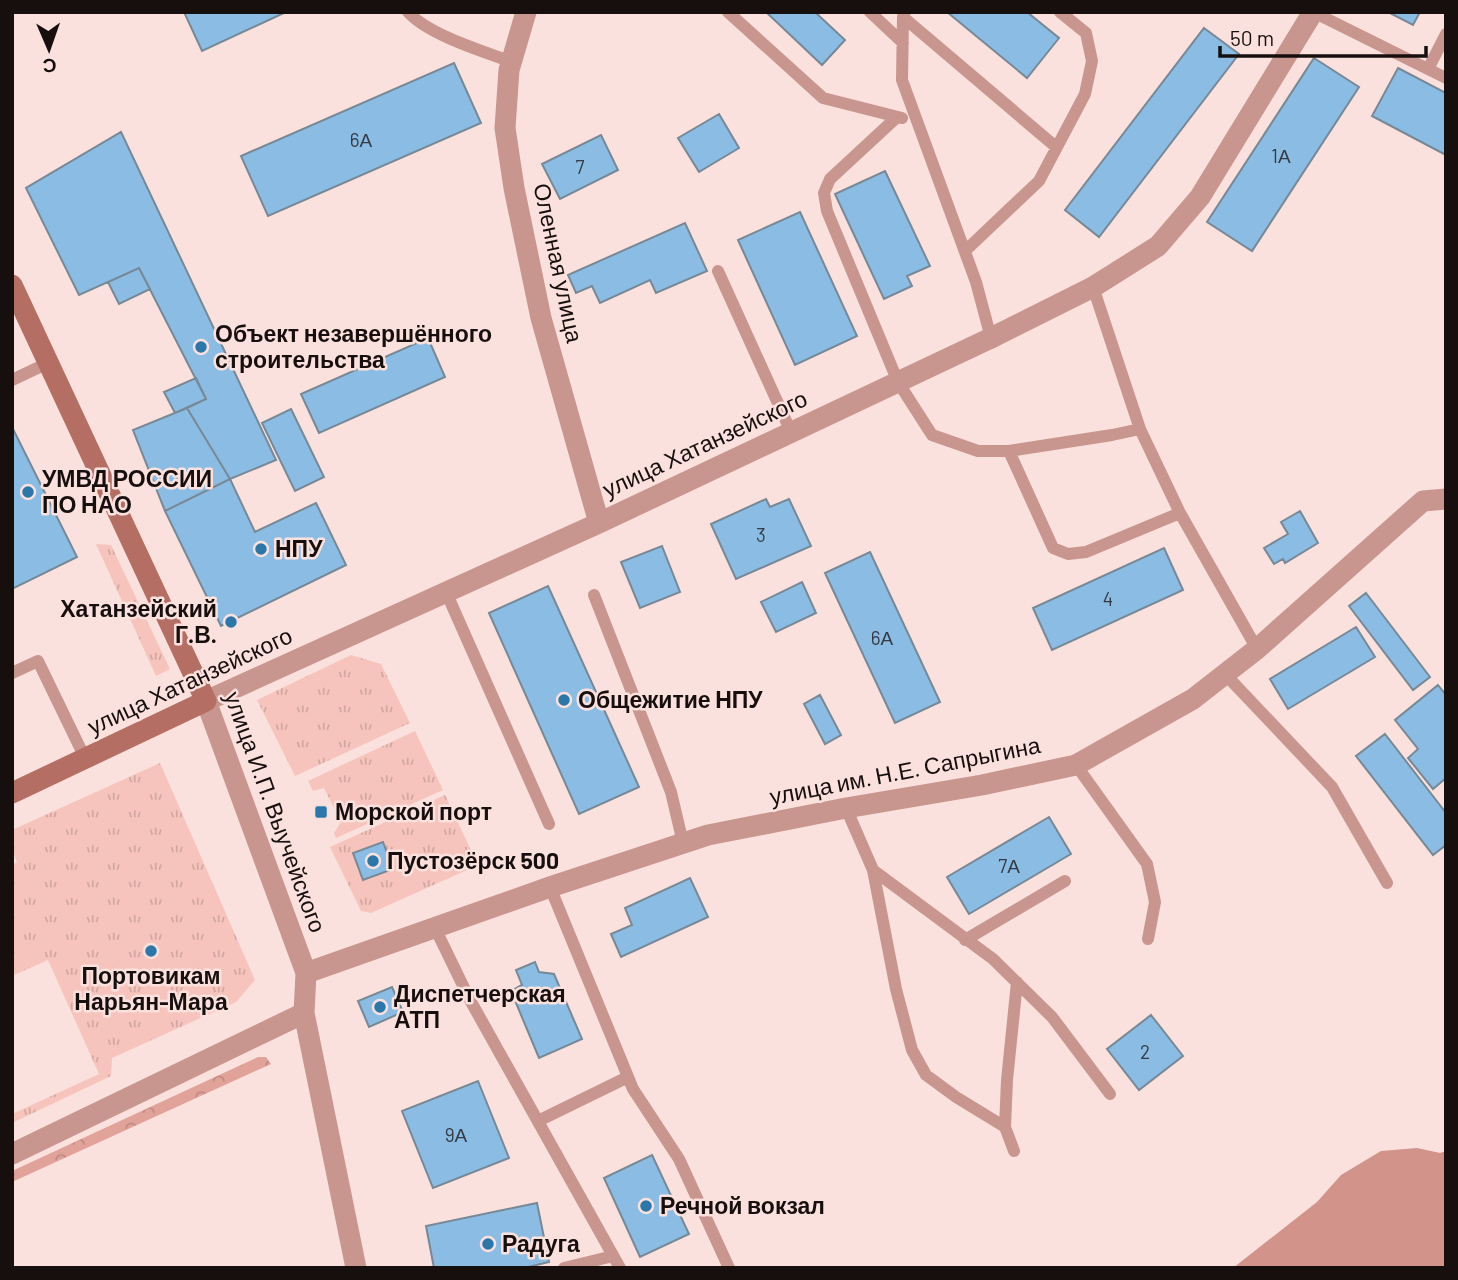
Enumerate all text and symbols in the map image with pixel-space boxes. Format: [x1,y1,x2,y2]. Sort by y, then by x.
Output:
north arrow [14,14,84,84]
scale bar [1220,14,1426,58]
text: 50 m [1230,25,1274,50]
text: С [42,55,57,78]
house number: 6А [350,128,373,151]
house number: 1А [1271,144,1291,167]
house number: 7 [576,155,585,178]
street label: Оленная улица [528,180,590,345]
place label: Объект незавершённого строительства [215,319,492,373]
marker: Объект незавершённого строительства [193,339,209,355]
street label: улица Хатанзейского [598,383,811,503]
place label: УМВД РОССИИ ПО НАО [42,464,212,518]
marker: УМВД РОССИИ ПО НАО [20,484,36,500]
house number: 3 [756,523,766,546]
place label: НПУ [275,534,323,562]
marker: НПУ [253,541,269,557]
house number: 4 [1103,587,1113,610]
place label: Хатанзейский Г.В. [60,594,217,648]
marker: Хатанзейский Г.В. [223,614,239,630]
street label: улица Хатанзейского [83,620,296,740]
house number: 6А [871,626,894,649]
place label: Общежитие НПУ [578,685,763,713]
street label: улица И.П. Выучейского [219,687,333,936]
marker: Общежитие НПУ [556,692,572,708]
street label: улица им. Н.Е. Сапрыгина [767,730,1043,810]
place label: Морской порт [335,797,492,825]
marker: Морской порт [313,804,329,820]
place label: Пустозёрск 500 [387,846,559,874]
marker: Пустозёрск 500 [365,853,381,869]
house number: 7А [998,854,1020,877]
marker: Портовикам Нарьян-Мара [143,943,159,959]
place label: Портовикам Нарьян-Мара [74,961,228,1015]
place label: Диспетчерская АТП [394,979,566,1033]
marker: Диспетчерская АТП [372,999,388,1015]
house number: 2 [1140,1040,1150,1063]
house number: 9А [445,1123,468,1146]
place label: Речной вокзал [660,1191,825,1219]
marker: Речной вокзал [638,1198,654,1214]
place label: Радуга [502,1229,580,1257]
marker: Радуга [480,1236,496,1252]

